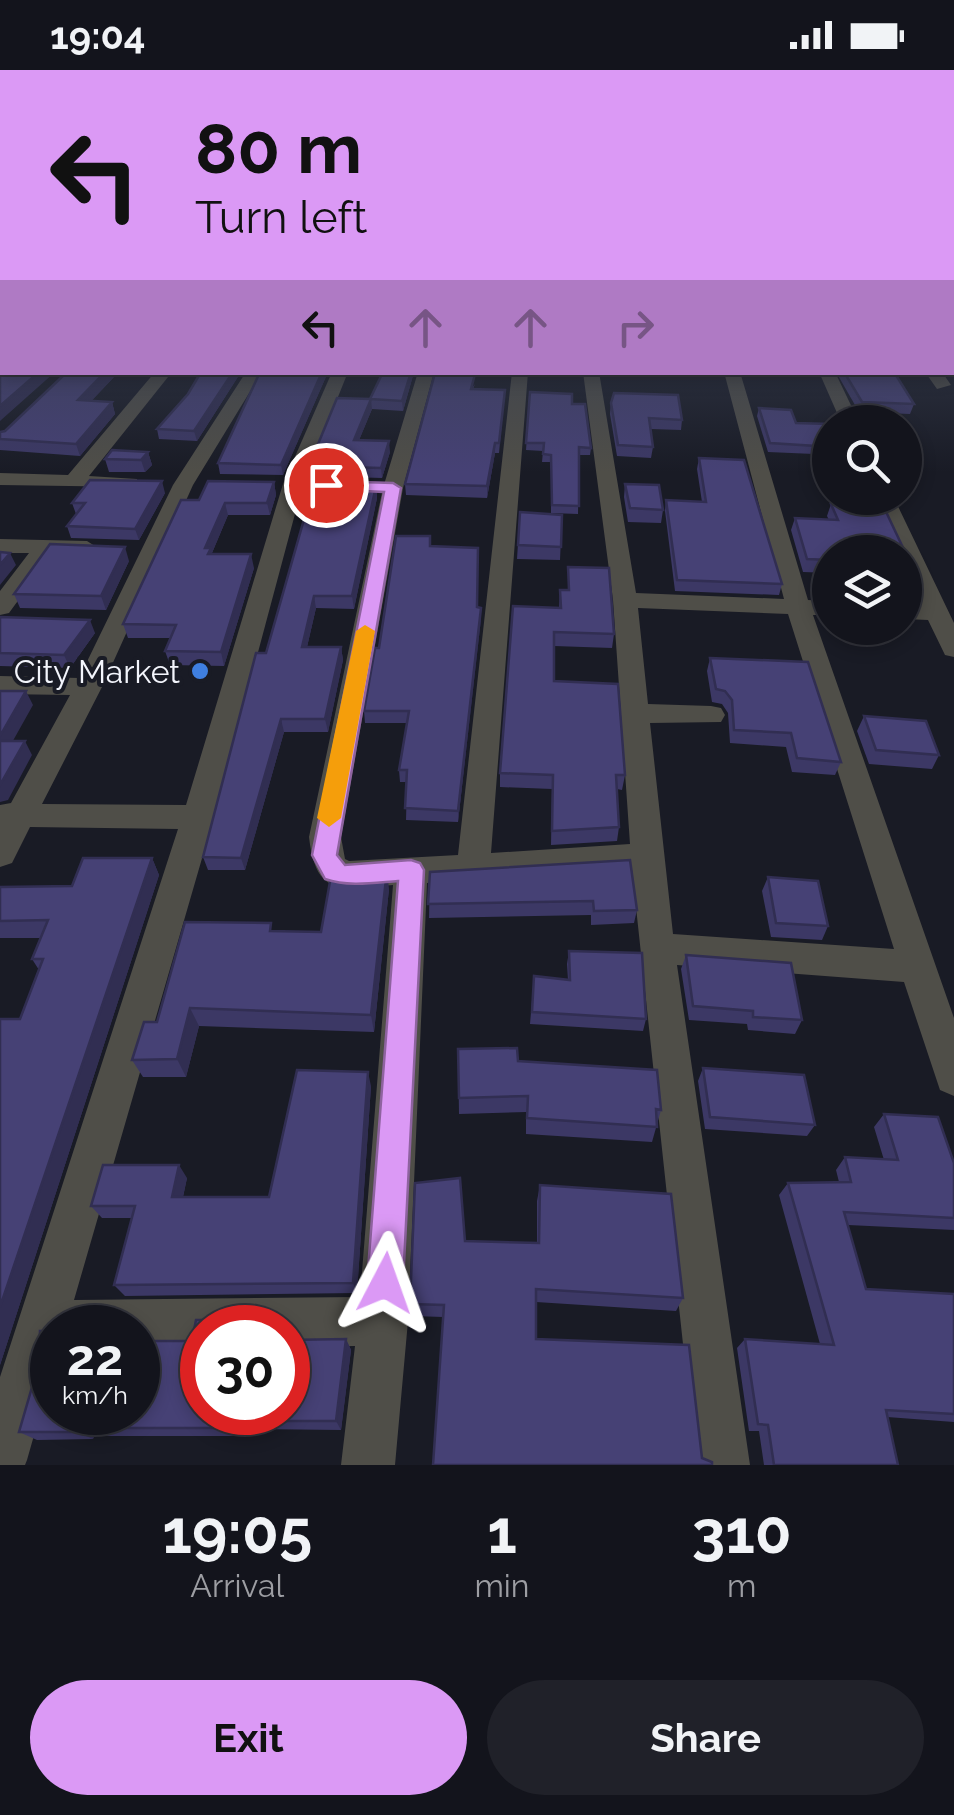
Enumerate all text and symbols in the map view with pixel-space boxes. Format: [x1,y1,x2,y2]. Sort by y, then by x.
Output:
text: 19:04 [50,13,146,58]
text: 80 m [195,107,362,189]
icon: left [30,110,160,240]
text: Turn left [195,191,367,244]
icon: left [293,300,348,355]
icon: ahead [398,300,453,355]
icon: ahead [503,300,558,355]
icon: right [608,300,663,355]
map controls [812,405,922,645]
button: search [812,405,922,515]
pin [284,443,369,528]
icon: arrive [299,458,354,513]
button: layers [812,535,922,645]
place label: City Market [14,653,180,690]
marker: City Market [189,660,211,682]
position arrow [333,1231,437,1335]
speed limit sign: 30 [180,1305,310,1435]
text: 22 [67,1328,123,1387]
text: km/h [62,1380,128,1410]
text: 19:05 [162,1497,312,1567]
text: 1 [487,1497,517,1567]
text: 310 [692,1497,792,1567]
text: Arrival [190,1567,284,1604]
text: min [474,1567,529,1604]
text: m [727,1567,756,1604]
button: Exit [30,1680,467,1795]
button: Share [487,1680,924,1795]

